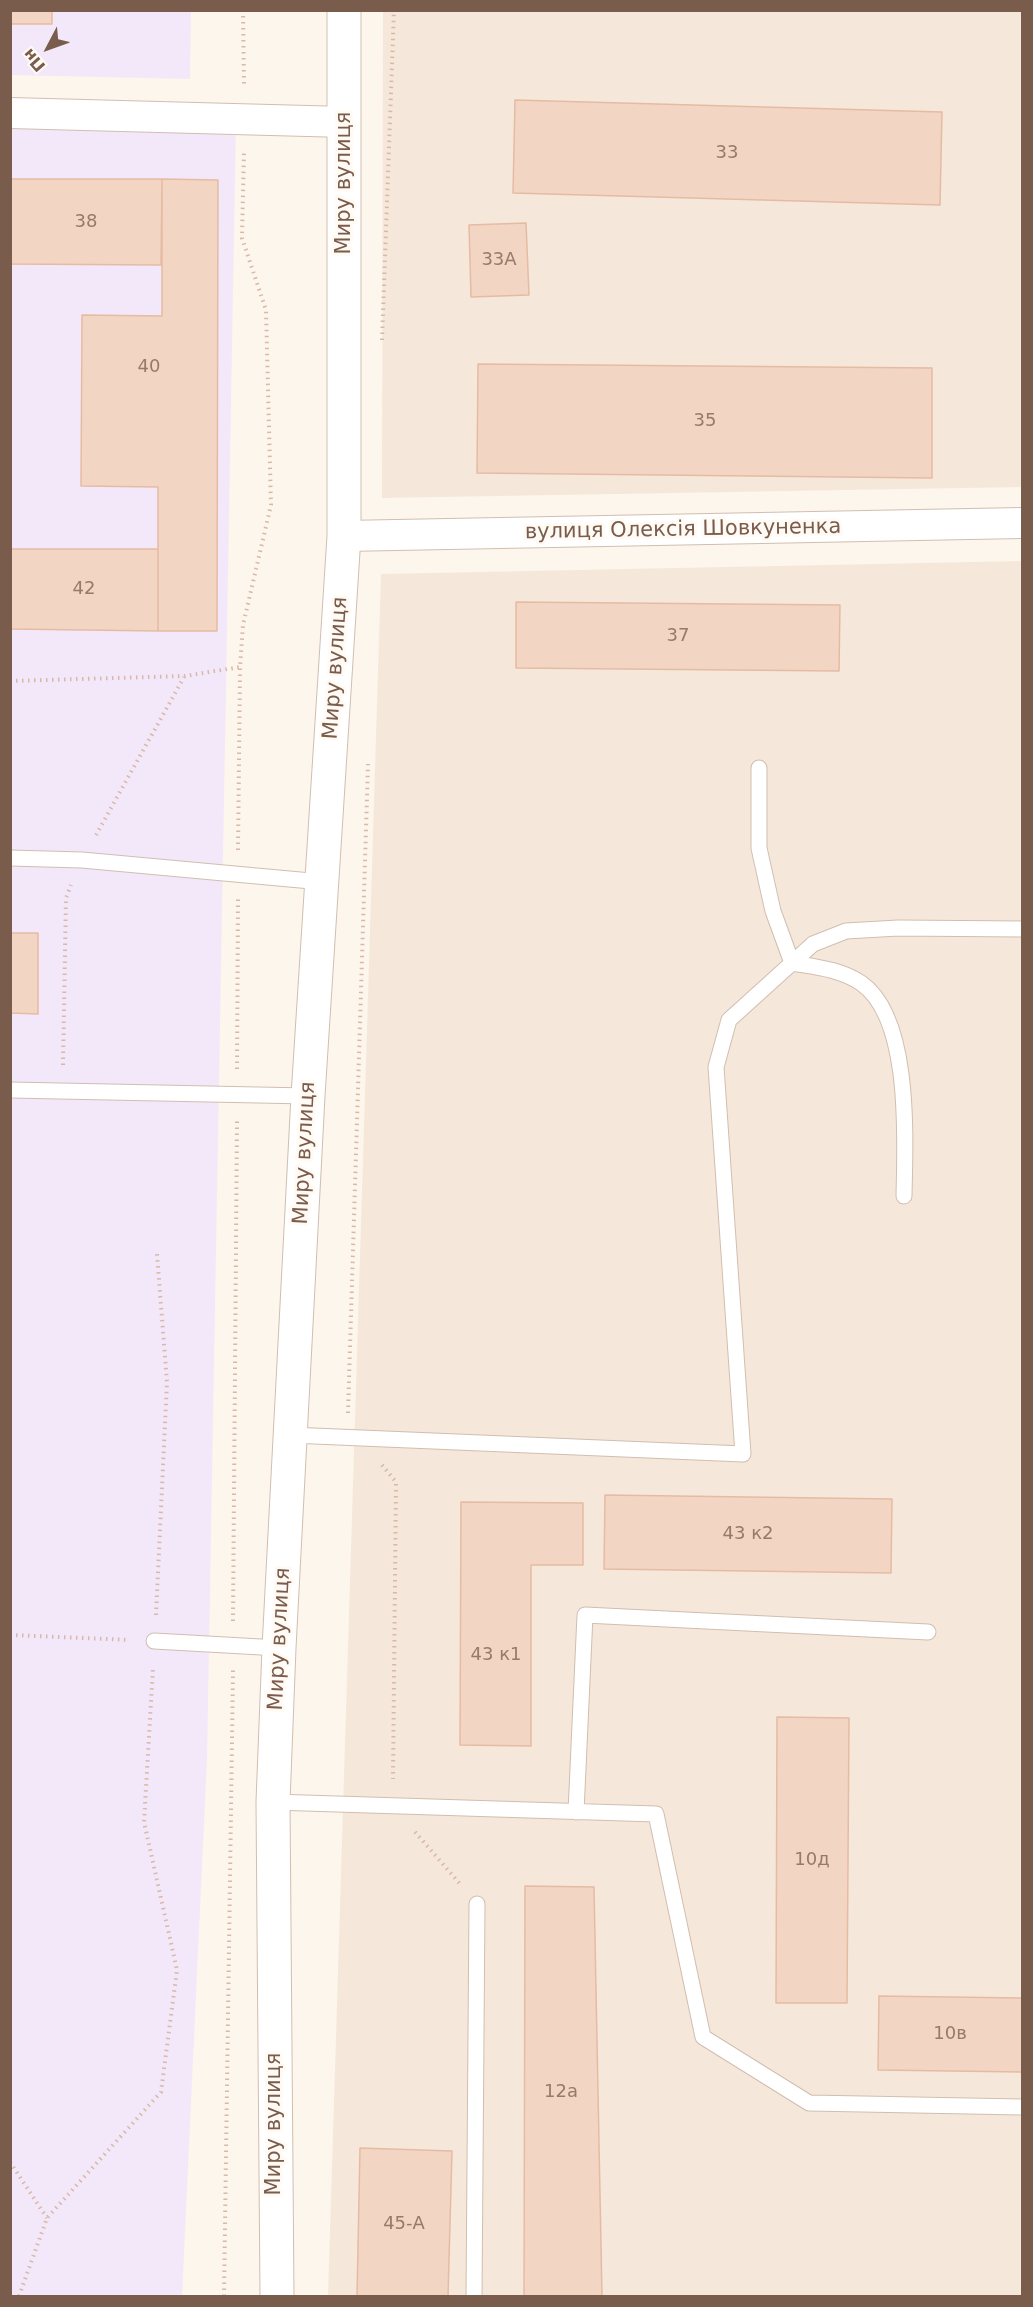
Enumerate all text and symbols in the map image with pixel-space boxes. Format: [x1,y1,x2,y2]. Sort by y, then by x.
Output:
north arrow [18,18,78,78]
text: Пн [19,45,49,76]
street label: Миру вулиця [332,111,358,255]
house number: 33 [716,142,738,164]
house number: 38 [75,211,97,233]
house number: 33А [481,249,517,271]
house number: 40 [138,356,160,378]
house number: 35 [694,410,716,432]
street label: вулиця Олексія Шовкуненка [525,515,841,545]
house number: 42 [73,578,95,600]
street label: Миру вулиця [318,596,354,740]
house number: 37 [667,625,689,647]
street label: Миру вулиця [289,1081,321,1225]
house number: 43 к2 [723,1523,773,1545]
street label: Миру вулиця [264,1567,296,1711]
house number: 43 к1 [471,1644,521,1666]
house number: 10д [794,1849,830,1871]
house number: 10в [933,2023,967,2045]
street label: Миру вулиця [262,2052,288,2196]
house number: 12а [544,2081,578,2103]
house number: 45-А [383,2213,425,2235]

